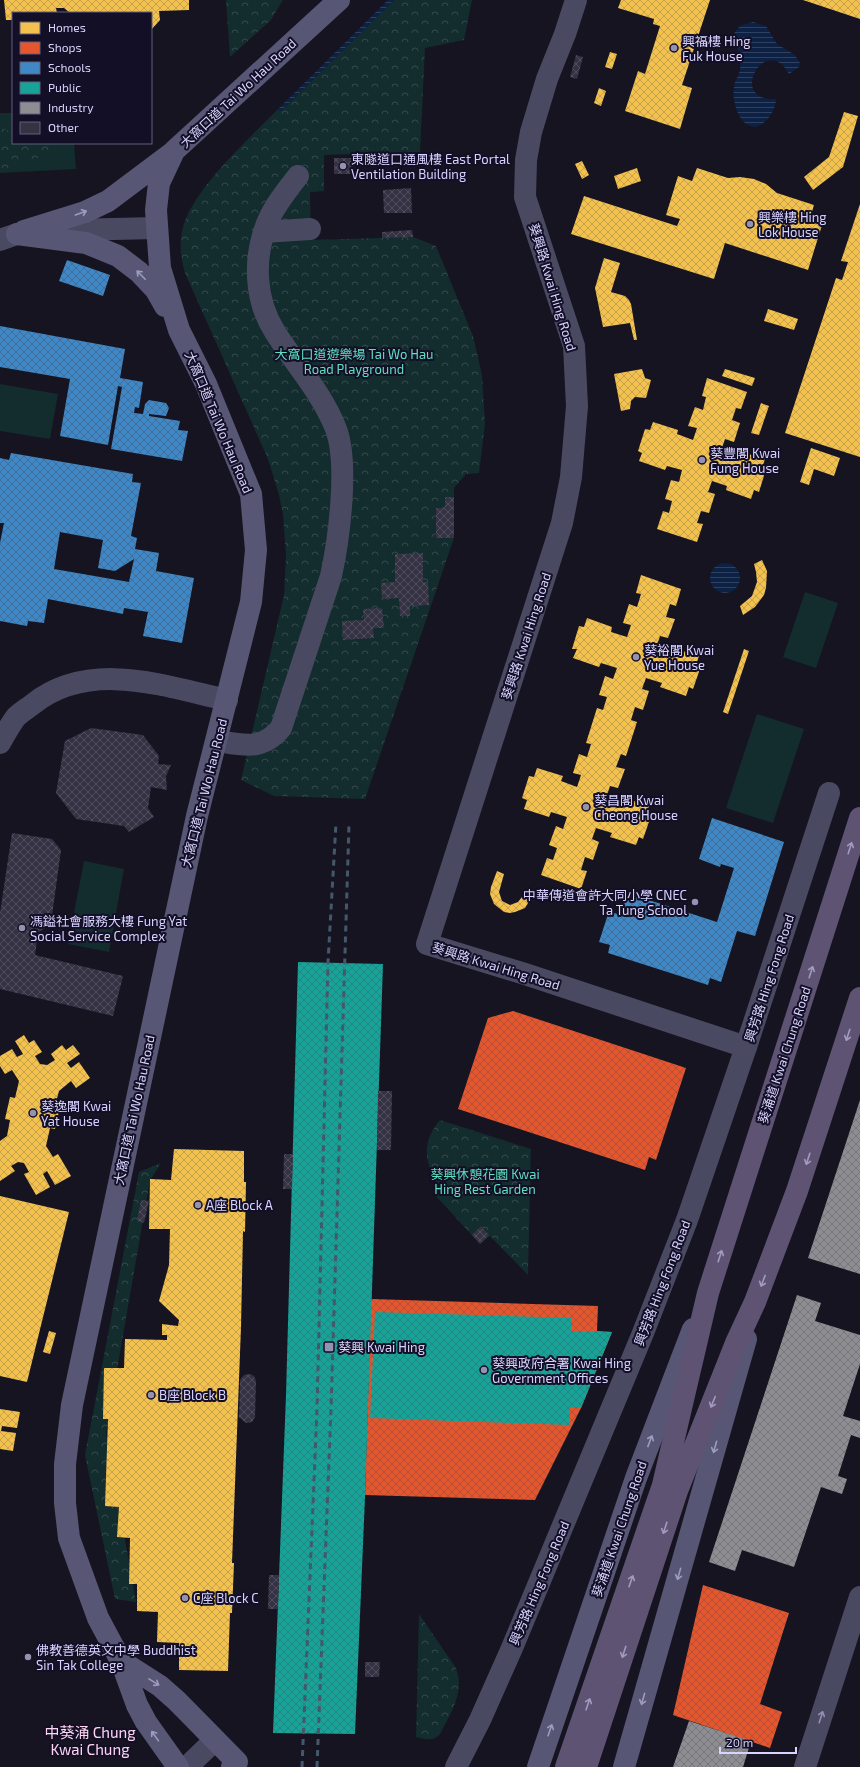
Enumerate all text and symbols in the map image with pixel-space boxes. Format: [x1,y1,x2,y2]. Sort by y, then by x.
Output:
legend [12,12,152,144]
text: Homes [48,20,86,34]
place label: 興福樓 Hing Fuk House [682,33,751,64]
street label: 大窩口道 Tai Wo Hau Road [177,35,299,151]
text: Shops [48,40,82,54]
marker: 興福樓 Hing Fuk House [669,43,679,53]
text: Schools [48,60,91,74]
text: Public [48,80,81,94]
text: Industry [48,100,94,114]
text: Other [48,120,79,134]
place label: 東隧道口通風樓 East Portal Ventilation Building [351,151,510,182]
marker: 東隧道口通風樓 East Portal Ventilation Building [338,161,348,171]
one-way arrow [75,209,87,217]
place label: 興樂樓 Hing Lok House [758,209,827,240]
marker: 興樂樓 Hing Lok House [745,219,755,229]
street label: 葵興路 Kwai Hing Road [526,221,580,353]
one-way arrow [137,270,146,280]
park label: 大窩口道遊樂場 Tai Wo Hau Road Playground [275,346,433,377]
street label: 大窩口道 Tai Wo Hau Road [182,349,256,495]
place label: 葵豐閣 Kwai Fung House [710,445,780,476]
marker: 葵豐閣 Kwai Fung House [697,455,707,465]
street label: 葵興路 Kwai Hing Road [498,570,554,702]
place label: 葵裕閣 Kwai Yue House [644,642,714,673]
marker: 葵裕閣 Kwai Yue House [631,652,641,662]
street label: 大窩口道 Tai Wo Hau Road [178,717,230,869]
place label: 葵昌閣 Kwai Cheong House [594,792,678,823]
marker: 葵昌閣 Kwai Cheong House [581,802,591,812]
one-way arrow [847,842,854,855]
place label: 中華傳道會許大同小學 CNEC Ta Tung School [523,887,687,918]
marker: 中華傳道會許大同小學 CNEC Ta Tung School [690,897,700,907]
street label: 興芳路 Hing Fong Road [741,912,797,1044]
place label: 馮鎰社會服務大樓 Fung Yat Social Service Complex [30,913,187,944]
marker: 馮鎰社會服務大樓 Fung Yat Social Service Complex [17,923,27,933]
street label: 葵興路 Kwai Hing Road [430,939,562,993]
one-way arrow [807,967,815,979]
street label: 葵涌道 Kwai Chung Road [754,984,814,1126]
one-way arrow [844,1028,851,1041]
street label: 大窩口道 Tai Wo Hau Road [110,1034,158,1186]
place label: 葵逸閣 Kwai Yat House [41,1098,111,1129]
marker: 葵逸閣 Kwai Yat House [28,1108,38,1118]
one-way arrow [804,1152,811,1165]
park label: 葵興休憩花園 Kwai Hing Rest Garden [430,1166,540,1197]
place label: A座 Block A [206,1197,273,1213]
marker: A座 Block A [193,1200,203,1210]
street label: 興芳路 Hing Fong Road [631,1218,693,1348]
one-way arrow [717,1250,724,1263]
one-way arrow [759,1274,767,1286]
place label: 葵興 Kwai Hing [338,1339,425,1355]
marker: 葵興 Kwai Hing [323,1341,335,1353]
place label: 葵興政府合署 Kwai Hing Government Offices [492,1355,631,1386]
marker: 葵興政府合署 Kwai Hing Government Offices [479,1365,489,1375]
place label: B座 Block B [159,1387,226,1403]
marker: B座 Block B [146,1390,156,1400]
one-way arrow [708,1396,716,1408]
one-way arrow [647,1435,655,1447]
one-way arrow [711,1441,718,1454]
street label: 葵涌道 Kwai Chung Road [588,1459,650,1599]
street label: 興芳路 Hing Fong Road [506,1519,572,1647]
one-way arrow [661,1522,669,1534]
one-way arrow [674,1567,682,1580]
one-way arrow [627,1575,635,1587]
place label: C座 Block C [193,1590,259,1606]
marker: C座 Block C [180,1593,190,1603]
place label: 佛教善德英文中學 Buddhist Sin Tak College [36,1642,196,1673]
one-way arrow [620,1645,628,1657]
marker: 佛教善德英文中學 Buddhist Sin Tak College [23,1652,33,1662]
one-way arrow [148,1678,160,1686]
one-way arrow [639,1692,646,1705]
one-way arrow [585,1697,592,1710]
one-way arrow [818,1711,826,1723]
district label: 中葵涌 Chung Kwai Chung [44,1723,136,1758]
one-way arrow [547,1724,555,1736]
scale bar [720,1729,796,1755]
one-way arrow [151,1730,160,1741]
text: 20 m [726,1735,753,1749]

